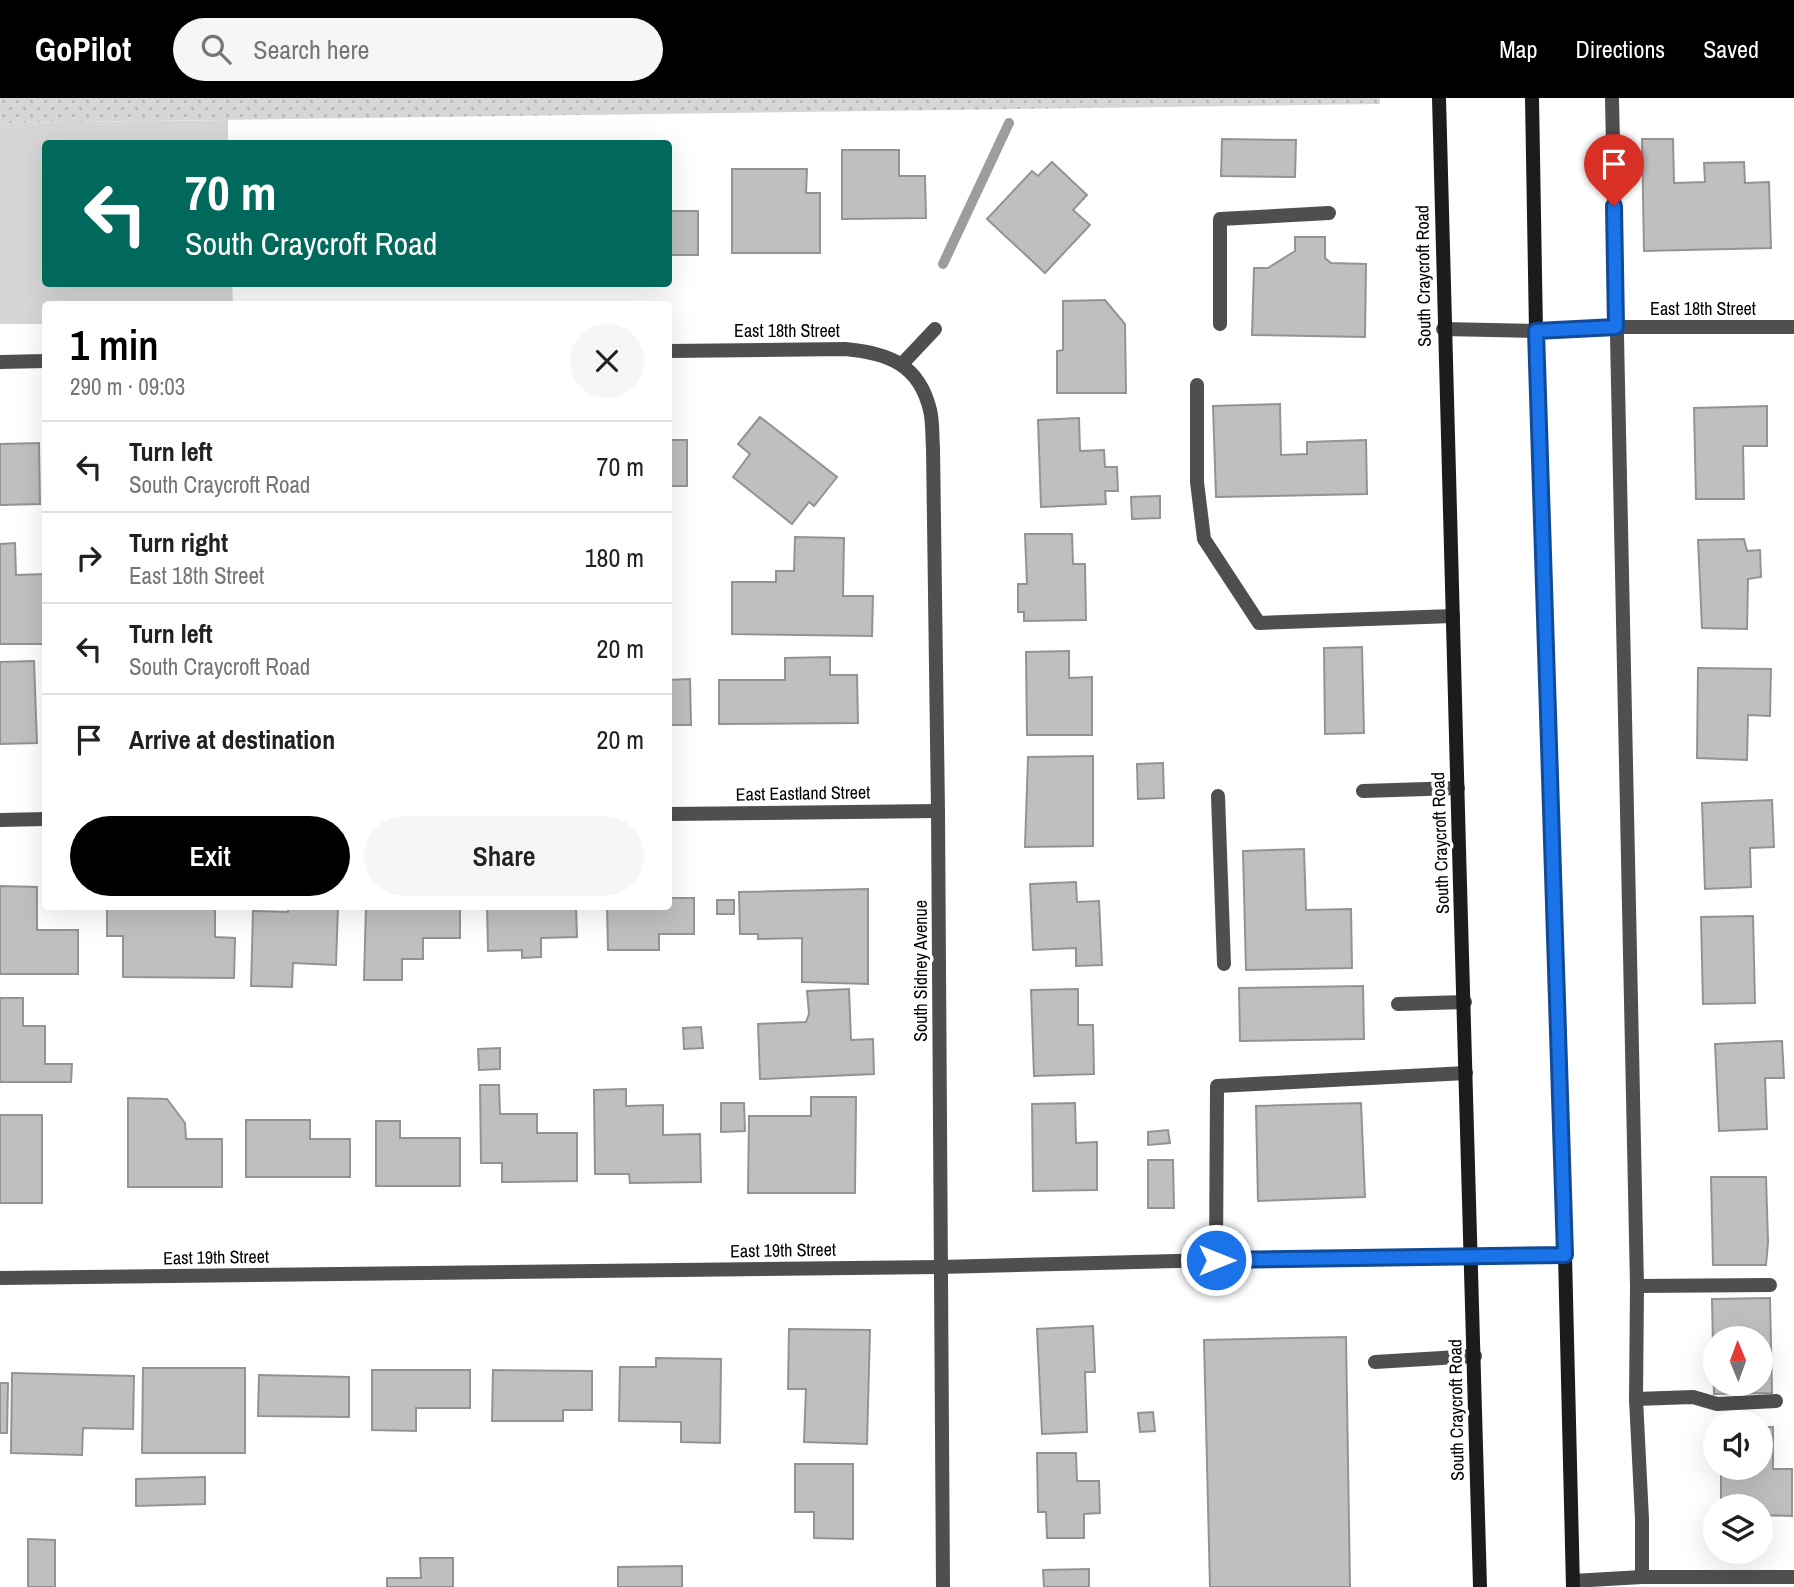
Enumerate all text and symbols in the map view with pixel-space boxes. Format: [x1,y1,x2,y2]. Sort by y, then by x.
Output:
search box [173,18,663,81]
text: GoPilot [35,27,131,71]
icon: search [197,30,235,68]
text: Search here [253,32,369,67]
text: Map [1499,33,1537,65]
text: Directions [1575,33,1665,65]
text: Saved [1703,33,1759,65]
pin [1584,134,1644,206]
icon: arrive [1595,145,1633,183]
text: 70 m [185,159,277,225]
icon: left [70,168,161,259]
street label: South Craycroft Road [1409,205,1437,347]
text: South Craycroft Road [185,222,437,265]
street label: East 18th Street [1650,296,1756,321]
text: 1 min [70,317,159,373]
street label: East 18th Street [734,318,840,343]
button: close [570,324,644,398]
text: 290 m · 09:03 [70,371,185,402]
text: Turn left [129,434,213,469]
icon: left [70,448,108,486]
text: 70 m [597,449,644,484]
text: South Craycroft Road [129,469,310,500]
text: Turn right [129,525,228,560]
icon: right [70,539,108,577]
text: 180 m [585,540,644,575]
text: East 18th Street [129,560,264,591]
text: Turn left [129,616,213,651]
icon: left [70,630,108,668]
text: 20 m [597,631,644,666]
text: South Craycroft Road [129,651,310,682]
icon: arrive [70,721,108,759]
text: Arrive at destination [129,722,335,757]
text: 20 m [597,722,644,757]
street label: South Craycroft Road [1425,772,1455,914]
street label: East Eastland Street [736,779,870,807]
button: Exit [70,816,350,896]
button: Share [364,816,644,896]
street label: South Sidney Avenue [908,900,933,1042]
position arrow [1179,1223,1253,1297]
street label: East 19th Street [730,1237,836,1263]
street label: East 19th Street [163,1244,269,1270]
north arrow [1703,1326,1773,1396]
map controls [1703,1326,1773,1564]
street label: South Craycroft Road [1442,1339,1470,1481]
button: sound [1703,1410,1773,1480]
button: layers [1703,1494,1773,1564]

